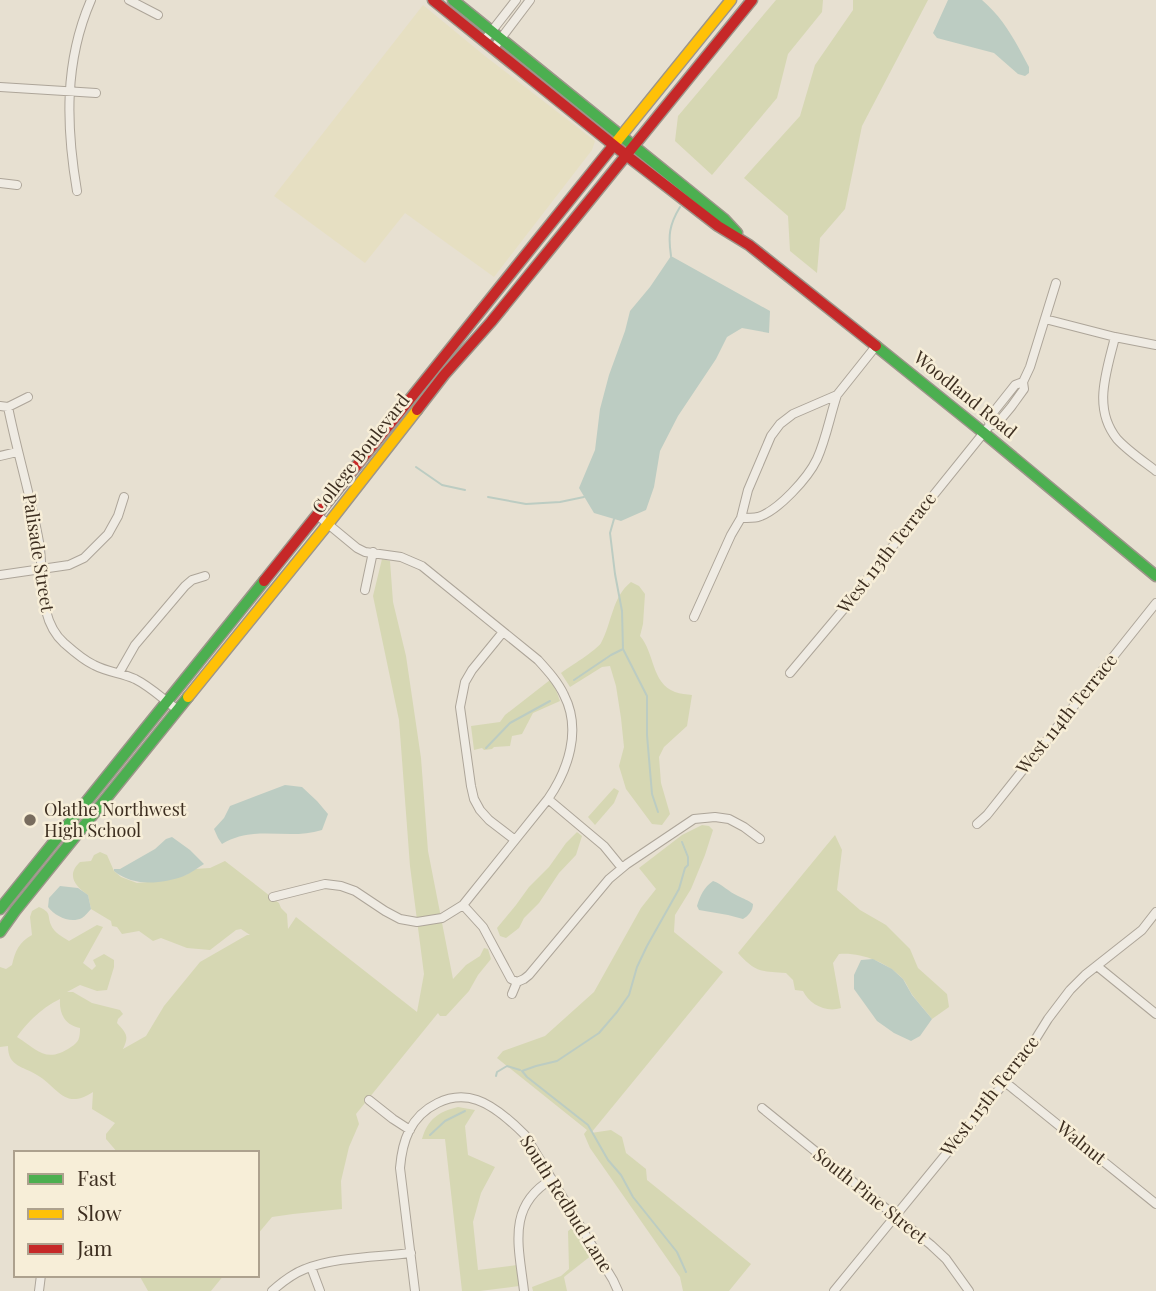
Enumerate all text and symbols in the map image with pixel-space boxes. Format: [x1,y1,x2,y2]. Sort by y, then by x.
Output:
street label: Woodland Road [908,345,1023,444]
street label: College Boulevard [306,388,415,518]
street label: West 113th Terrace [831,487,941,619]
street label: Palisade Street [18,492,60,614]
street label: West 114th Terrace [1010,648,1122,779]
place label: Olathe Northwest High School [44,797,187,842]
marker: Olathe Northwest High School [22,812,38,828]
street label: West 115th Terrace [934,1030,1044,1161]
street label: Walnut [1051,1114,1112,1170]
street label: South Redbud Lane [515,1130,619,1277]
street label: South Pine Street [809,1142,933,1249]
legend [14,1151,259,1277]
text: Fast [77,1163,116,1191]
text: Slow [77,1198,122,1226]
text: Jam [76,1233,113,1261]

